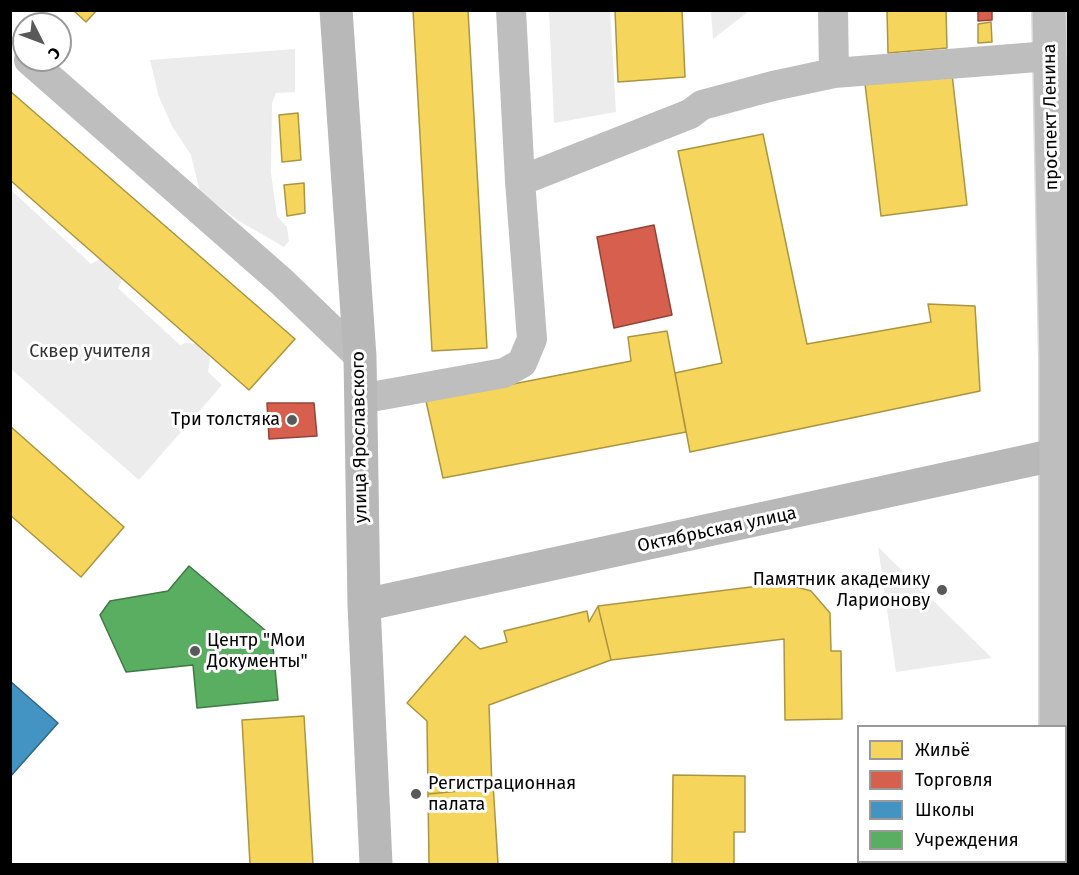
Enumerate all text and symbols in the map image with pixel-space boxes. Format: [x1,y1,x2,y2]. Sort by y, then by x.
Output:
north arrow [12,12,72,72]
text: С [44,43,64,63]
street label: проспект Ленина [1039,43,1063,191]
park label: Сквер учителя [29,341,151,363]
street label: улица Ярославского [348,351,372,523]
place label: Три толстяка [171,409,280,431]
marker: Три толстяка [285,413,299,427]
street label: Октябрьская улица [635,503,799,557]
place label: Памятник академику Ларионову [753,569,930,612]
marker: Памятник академику Ларионову [935,583,949,597]
place label: Центр "Мои Документы" [207,630,308,672]
marker: Центр "Мои Документы" [188,644,202,658]
legend [857,725,1067,863]
text: Жильё [915,739,970,761]
text: Торговля [915,769,993,791]
place label: Регистрационная палата [428,773,576,816]
marker: Регистрационная палата [409,787,423,801]
text: Школы [915,799,975,821]
text: Учреждения [915,829,1019,851]

